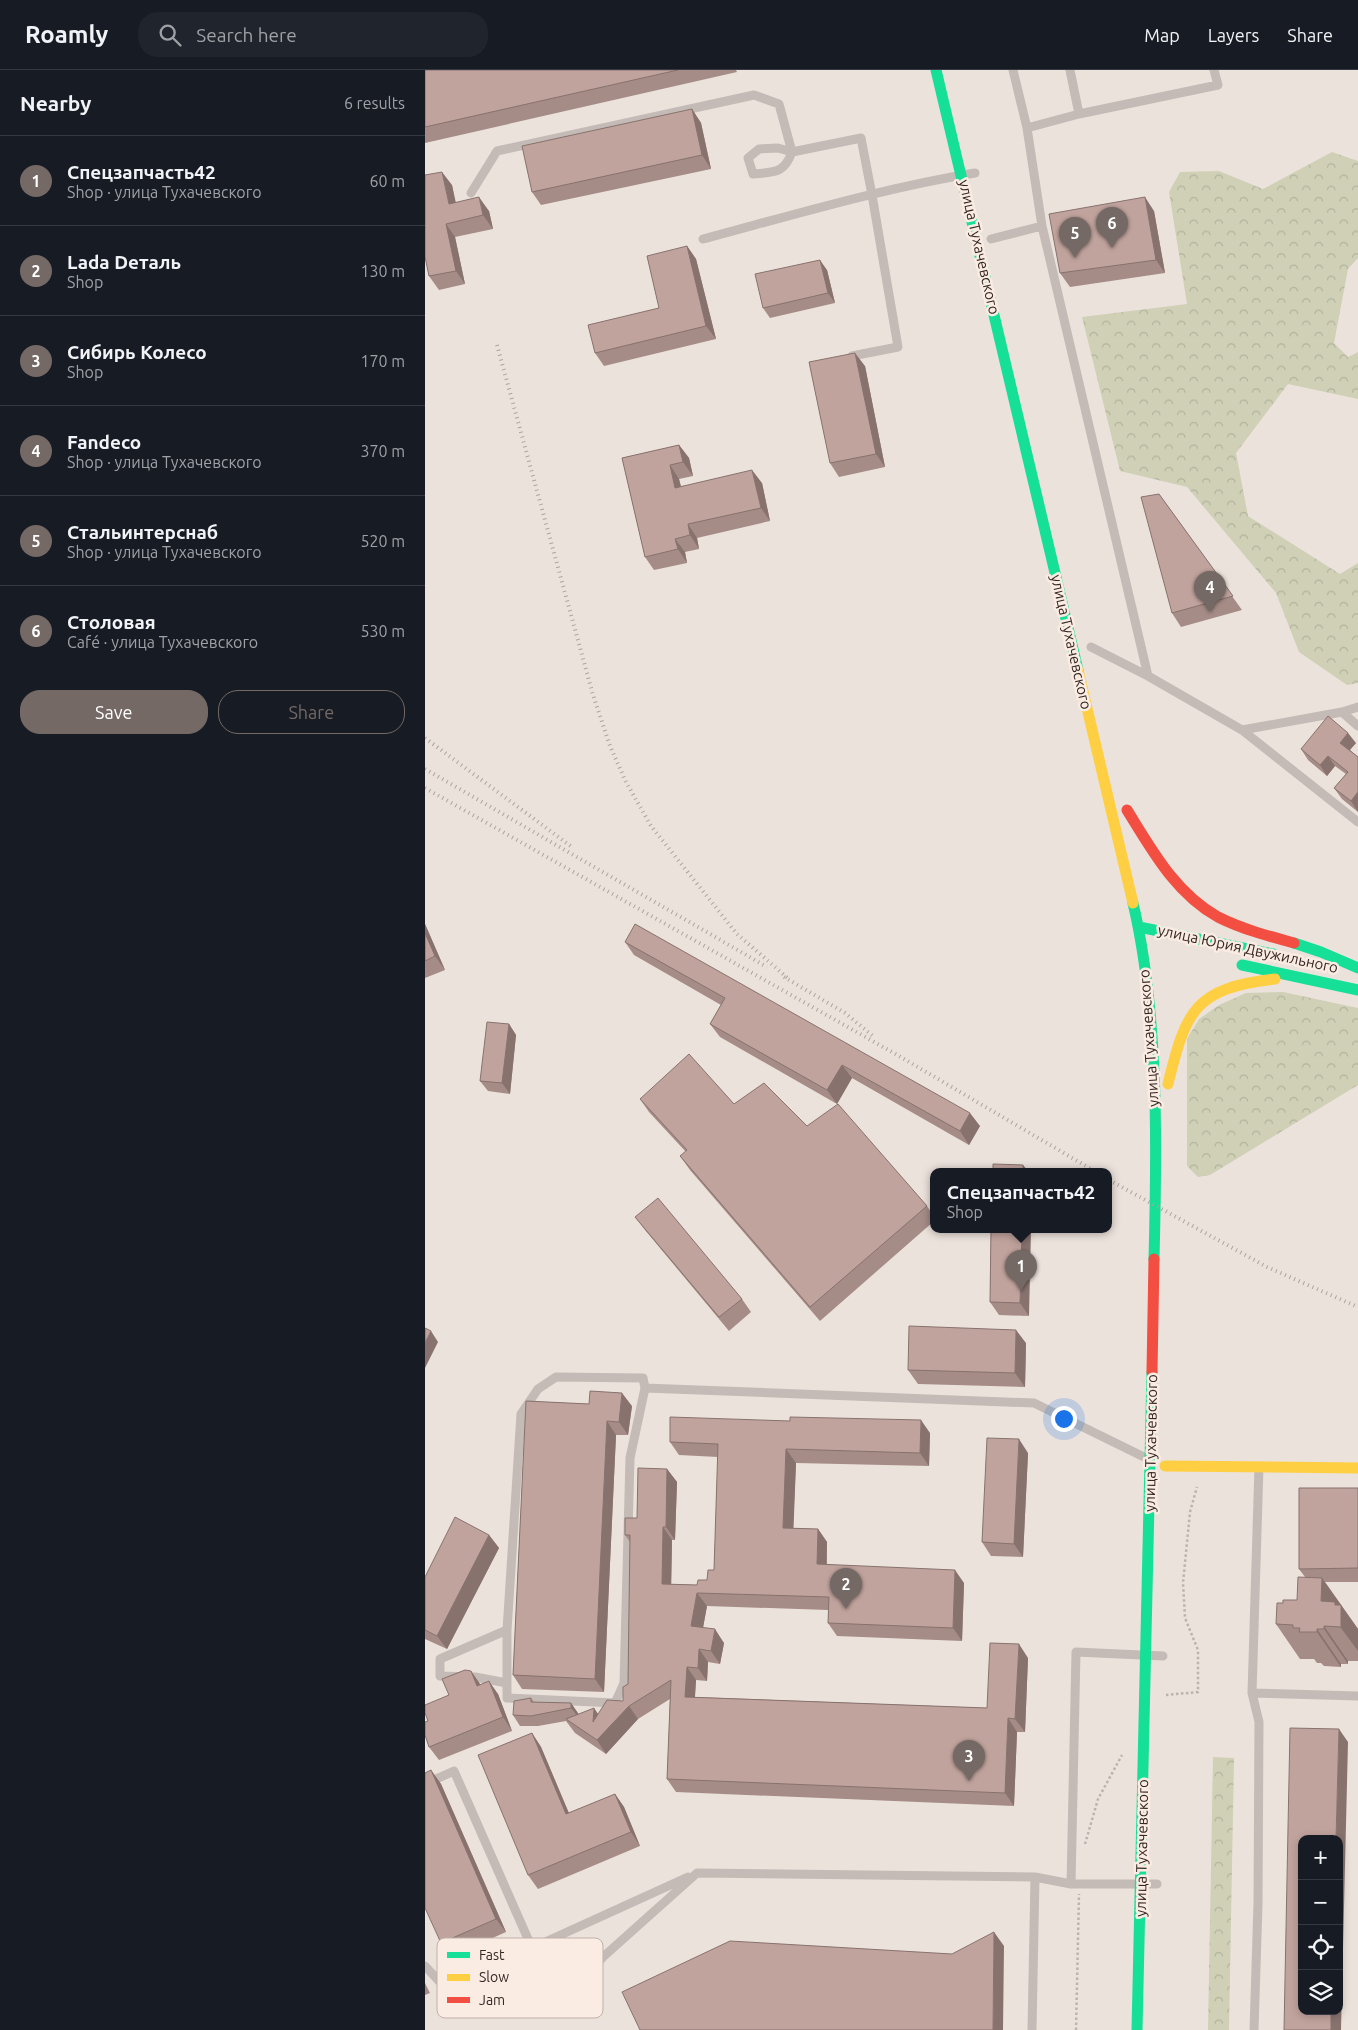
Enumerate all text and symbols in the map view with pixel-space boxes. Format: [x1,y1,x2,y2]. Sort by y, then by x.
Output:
search box [138,12,488,57]
text: Roamly [25,21,108,48]
icon: search [156,21,184,49]
text: Search here [196,24,297,46]
text: Map [1144,25,1180,45]
text: Layers [1208,25,1259,45]
text: Share [1287,25,1333,45]
text: Nearby [20,91,91,115]
text: 6 results [344,94,405,112]
text: Спецзапчасть42 [67,161,216,183]
text: 1 [31,172,41,190]
text: 60 m [369,172,405,190]
street label: улица Тухачевского [956,178,1003,316]
text: Shop · улица Тухачевского [67,183,262,201]
pin: 6 [1096,207,1128,248]
pin: 5 [1059,217,1091,258]
text: Lada Dеталь [67,251,181,273]
text: 2 [31,262,41,280]
text: 130 m [360,262,405,280]
text: Shop [67,273,103,291]
text: Сибирь Колесо [67,341,207,363]
text: 3 [31,352,41,370]
text: 170 m [360,352,405,370]
text: Shop [67,363,103,381]
text: Fandeco [67,431,141,453]
text: 4 [31,442,41,460]
text: 370 m [360,442,405,460]
text: Shop · улица Тухачевского [67,453,262,471]
text: Стальинтерснаб [67,521,218,543]
text: 5 [31,532,41,550]
text: 520 m [360,532,405,550]
text: Shop · улица Тухачевского [67,543,262,561]
pin: 4 [1194,571,1226,612]
street label: улица Тухачевского [1048,573,1095,711]
text: Столовая [67,611,156,633]
text: 6 [31,622,41,640]
text: 530 m [360,622,405,640]
text: Café · улица Тухачевского [67,633,258,651]
button: Save [20,690,208,734]
button: Share [218,690,405,734]
street label: улица Юрия Двужильного [1156,921,1340,976]
street label: улица Тухачевского [1135,969,1162,1107]
popup [930,1168,1112,1233]
text: Спецзапчасть42 [947,1181,1095,1203]
text: Shop [947,1203,983,1221]
pin: 1 [1005,1250,1037,1291]
street label: улица Тухачевского [1141,1374,1160,1512]
your location [1051,1406,1077,1432]
pin: 2 [830,1568,862,1609]
pin: 3 [953,1740,985,1781]
street label: улица Тухачевского [1132,1779,1151,1917]
map controls [1298,1835,1343,2015]
button: + [1298,1835,1343,1880]
button: − [1298,1880,1343,1925]
button: locate [1298,1925,1343,1970]
legend [437,1938,603,2018]
text: Fast [479,1947,505,1963]
text: Slow [479,1969,509,1985]
button: layers [1298,1970,1343,2015]
text: Jam [479,1992,505,2008]

